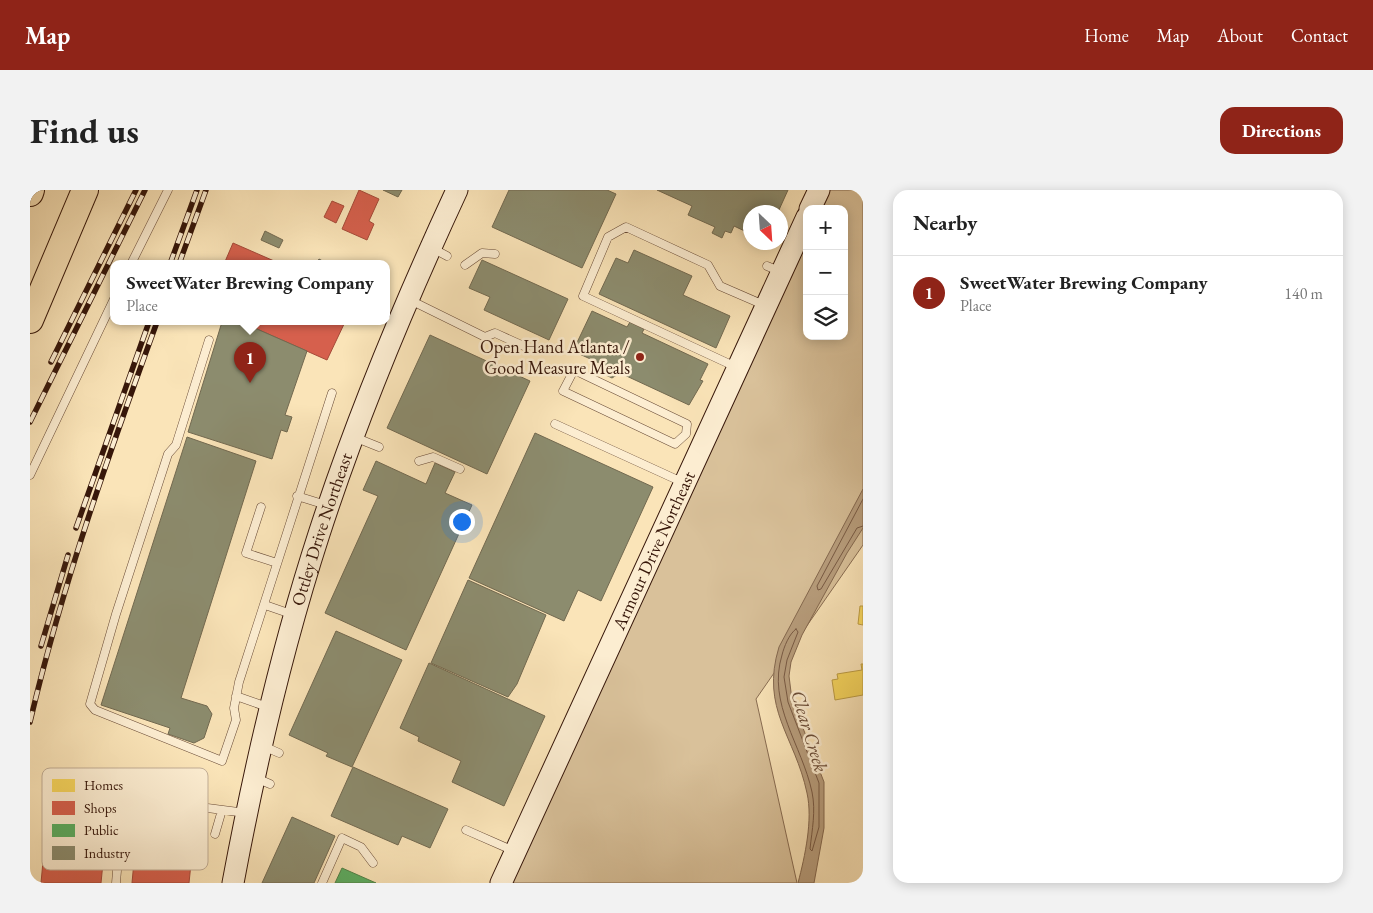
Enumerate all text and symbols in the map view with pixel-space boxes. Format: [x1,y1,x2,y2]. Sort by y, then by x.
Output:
text: Map [25,20,70,51]
text: Home [1084,24,1129,47]
text: Map [1157,24,1189,47]
text: About [1217,24,1263,47]
text: Contact [1291,24,1348,47]
button: Directions [1220,107,1343,154]
text: Find us [30,108,139,153]
north arrow [743,205,788,250]
map controls [803,205,848,340]
button: + [803,205,848,250]
text: Nearby [913,209,977,236]
button: − [803,250,848,295]
popup [110,260,390,325]
text: SweetWater Brewing Company [126,270,374,295]
text: SweetWater Brewing Company [960,270,1208,295]
text: 1 [925,283,933,304]
text: 140 m [1284,283,1323,304]
text: Place [126,295,158,316]
button: layers [803,295,848,340]
text: Place [960,295,992,316]
place label: Open Hand Atlanta / Good Measure Meals [480,335,630,379]
pin: 1 [234,342,266,383]
marker: Open Hand Atlanta / Good Measure Meals [634,351,646,363]
street label: Ottley Drive Northeast [286,449,357,608]
street label: Armour Drive Northeast [606,467,700,634]
your location [449,509,475,535]
water label: Clear Creek [785,687,834,775]
legend [42,768,208,870]
text: Homes [84,776,124,794]
text: Shops [84,799,117,817]
text: Public [84,821,119,839]
text: Industry [84,844,131,862]

